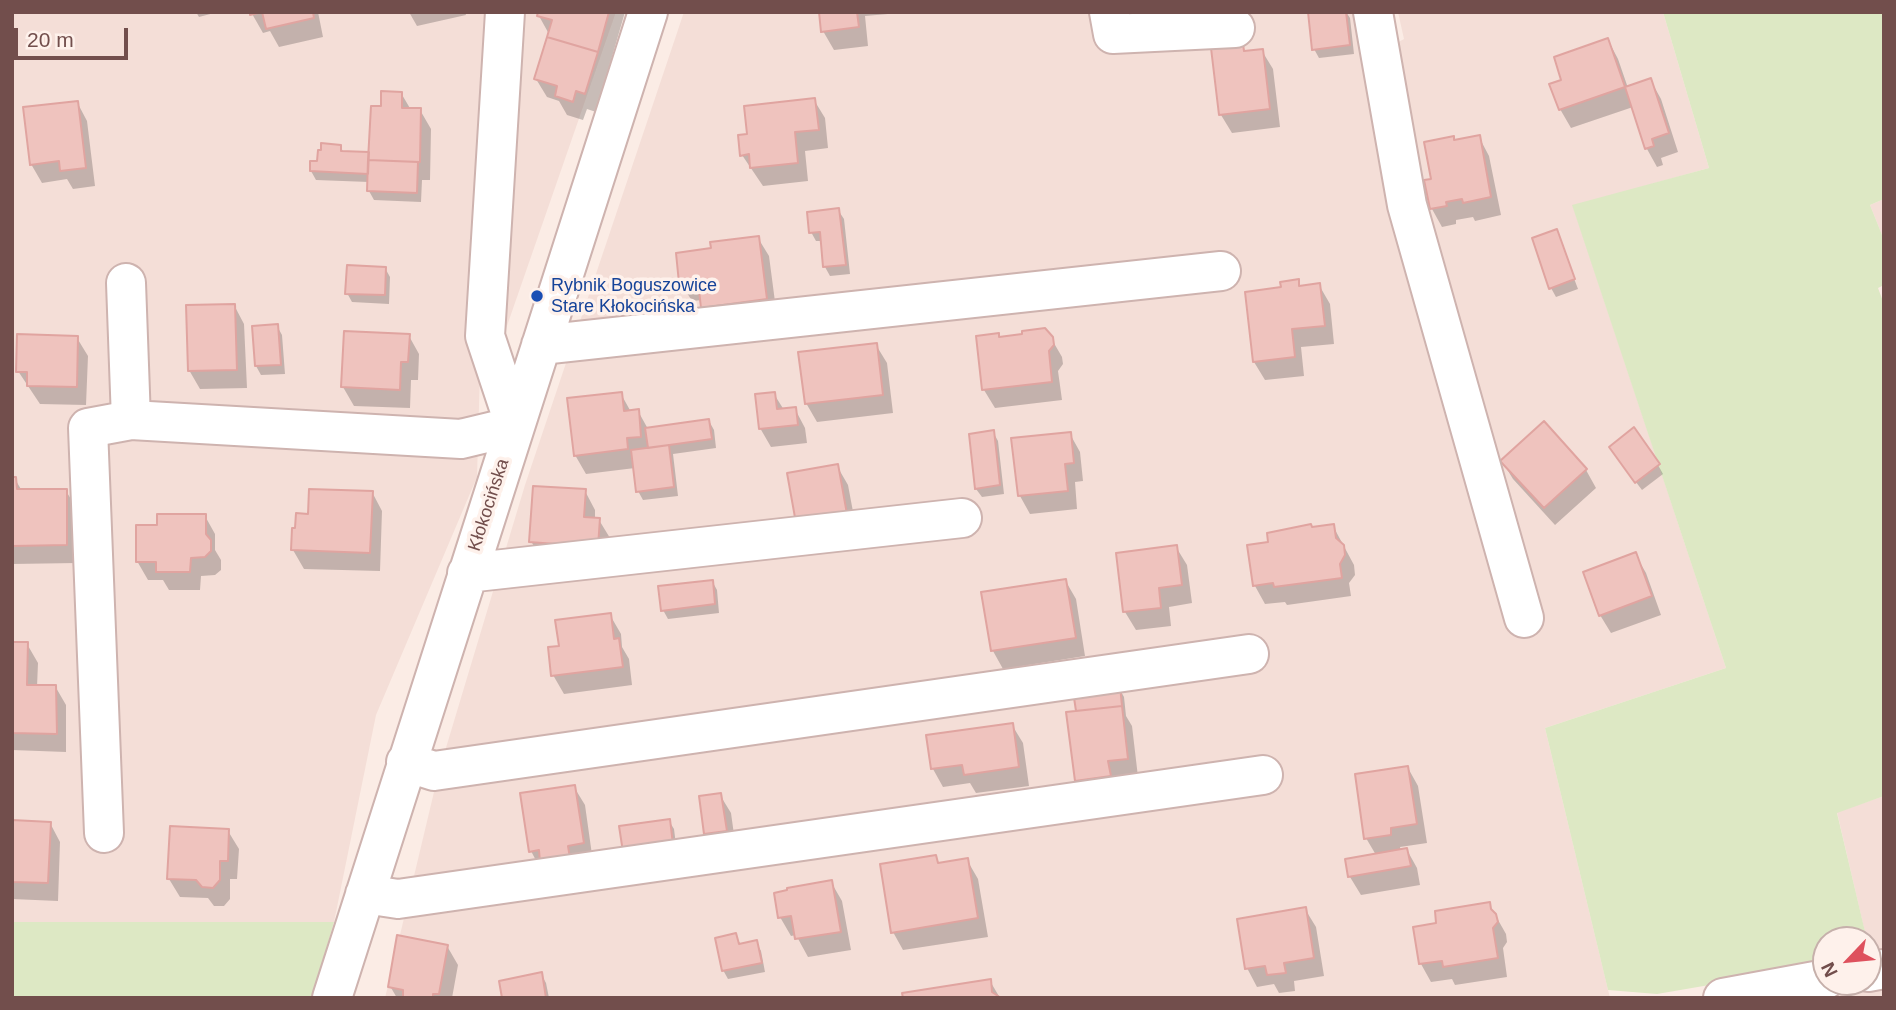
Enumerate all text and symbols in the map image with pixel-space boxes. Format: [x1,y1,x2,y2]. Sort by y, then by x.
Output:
scale bar [18,14,131,58]
text: 20 m [27,28,74,51]
place label: Rybnik Boguszowice Stare Kłokocińska [551,275,717,318]
marker: Rybnik Boguszowice Stare Kłokocińska [529,288,545,304]
street label: Kłokocińska [464,456,514,554]
north arrow [1812,926,1882,996]
text: N [1817,959,1842,980]

